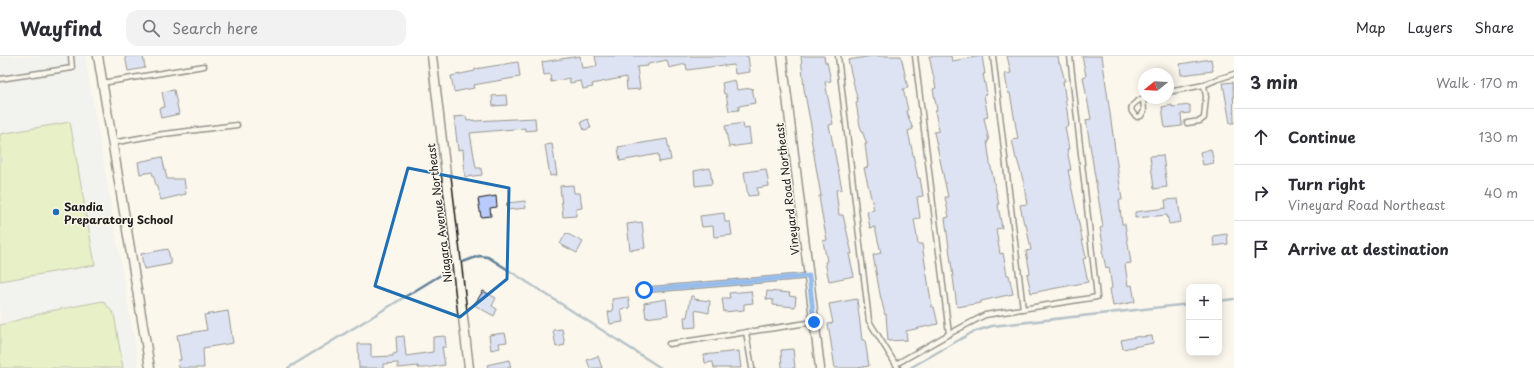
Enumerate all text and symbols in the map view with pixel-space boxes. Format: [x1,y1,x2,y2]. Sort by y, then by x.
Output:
search box [126,10,406,46]
text: Wayfind [20,14,102,42]
text: Search here [172,16,258,39]
icon: search [140,17,162,39]
text: Map [1356,17,1386,38]
text: Layers [1408,17,1453,38]
text: Share [1475,17,1514,38]
north arrow [1138,68,1174,104]
text: 3 min [1250,69,1298,95]
text: Walk · 170 m [1436,73,1518,92]
street label: Vineyard Road Northeast [770,121,804,256]
text: Continue [1288,125,1356,148]
icon: ahead [1250,126,1272,148]
text: 130 m [1479,127,1518,146]
street label: Niagara Avenue Northeast [422,142,456,284]
text: Turn right [1288,172,1365,195]
icon: right [1250,182,1272,204]
text: 40 m [1484,183,1518,202]
text: Vineyard Road Northeast [1288,195,1445,214]
place label: Sandia Preparatory School [64,198,173,228]
marker: Sandia Preparatory School [51,207,61,217]
text: Arrive at destination [1288,237,1449,260]
icon: arrive [1250,238,1272,260]
route start [635,281,653,299]
map controls [1186,284,1222,356]
button: + [1186,284,1222,320]
route end [805,313,823,331]
button: − [1186,320,1222,356]

